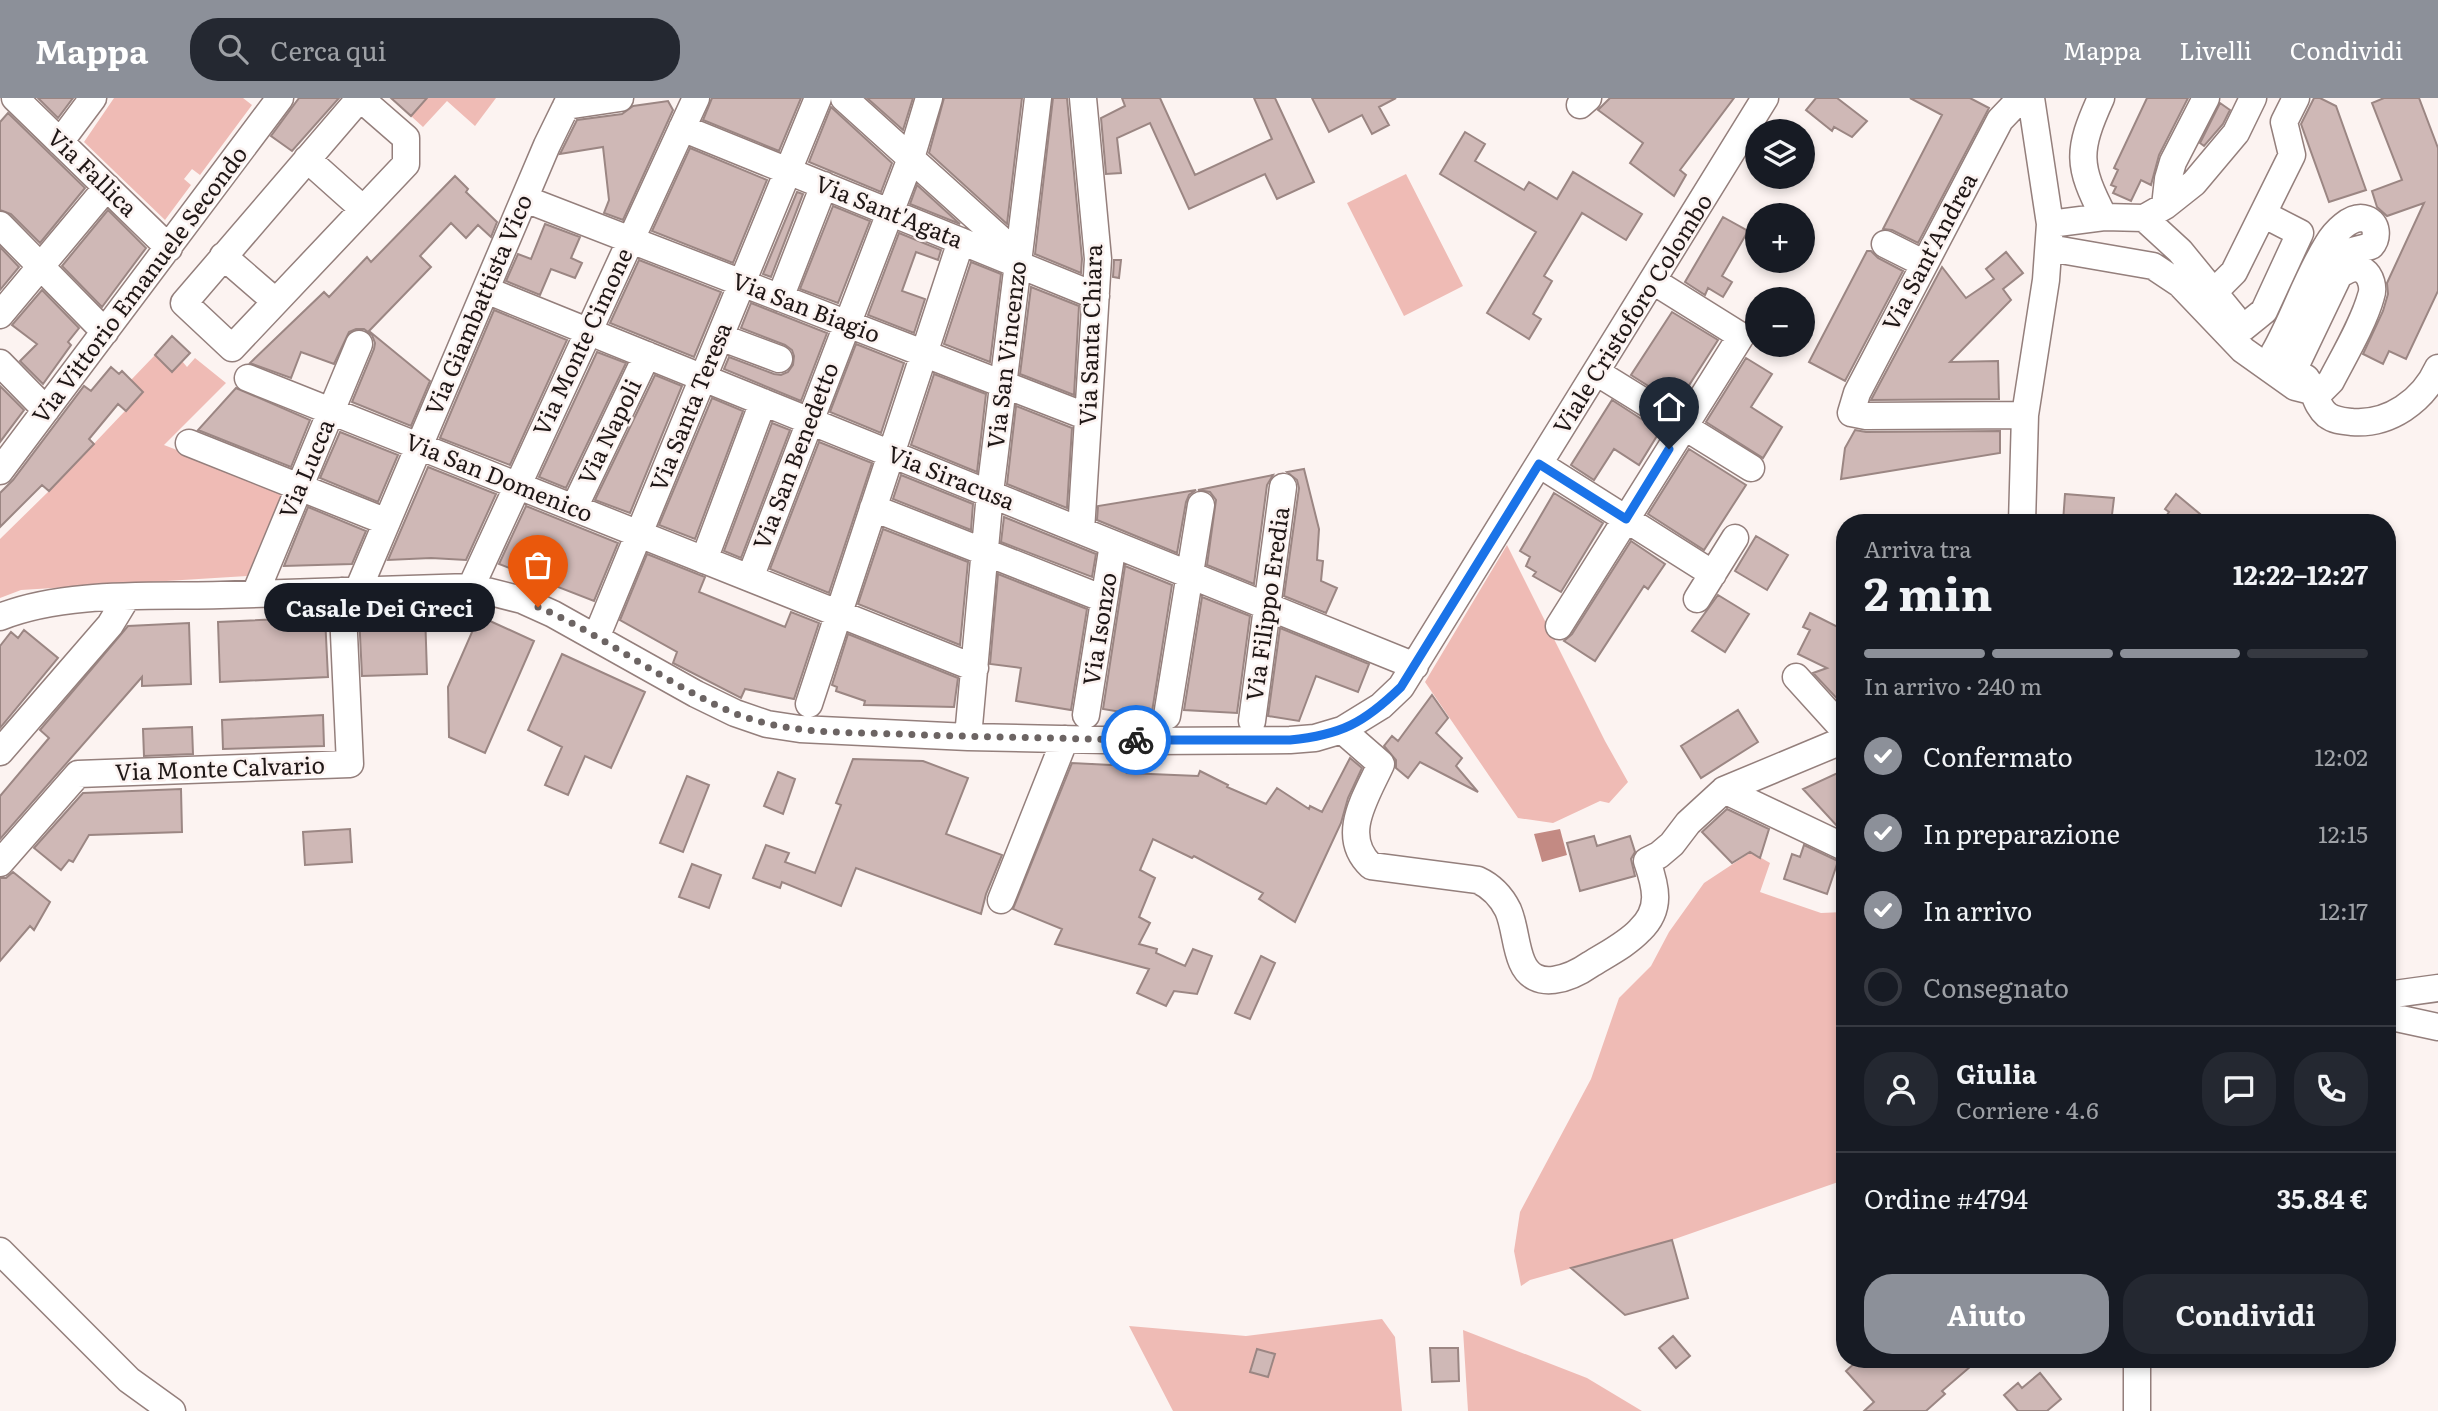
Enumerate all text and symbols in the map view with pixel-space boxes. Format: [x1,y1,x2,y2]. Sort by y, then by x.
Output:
search box [190,18,680,81]
text: Mappa [35,25,148,74]
icon: search [214,30,252,68]
text: Cerca qui [270,30,386,69]
text: Mappa [2063,32,2141,67]
text: Livelli [2179,32,2252,67]
text: Condividi [2290,32,2403,67]
map controls [1745,119,1815,357]
button: layers [1745,119,1815,189]
street label: Via Fallica [41,120,147,224]
street label: Via Vittorio Emanuele Secondo [23,138,254,430]
street label: Via Sant'Agata [811,165,969,256]
street label: Via Sant'Andrea [1872,165,1985,336]
street label: Viale Cristoforo Colombo [1543,186,1719,440]
street label: Via Giambattista Vico [415,188,539,420]
button: + [1745,203,1815,273]
street label: Via Monte Cimone [523,242,640,441]
street label: Via Santa Chiara [1069,243,1109,426]
street label: Via San Vincenzo [977,259,1033,451]
street label: Via San Biagio [728,262,886,350]
button: − [1745,287,1815,357]
street label: Via Santa Teresa [640,316,739,496]
street label: Via San Benedetto [743,357,846,554]
street label: Via Napoli [568,372,649,490]
pin [1639,377,1699,449]
icon: home [1650,388,1688,426]
street label: Via Lucca [269,413,342,523]
street label: Via San Domenico [401,423,599,529]
street label: Via Siracusa [883,435,1021,517]
street label: Via Filippo Eredia [1236,504,1297,703]
text: Arriva tra [1864,531,1972,565]
pin [508,535,568,607]
icon: bag [519,546,557,584]
text: 12:22–12:27 [2233,554,2368,593]
text: 2 min [1864,557,1993,625]
street label: Via Isonzo [1072,570,1124,688]
callout: Casale Dei Greci [265,582,496,632]
text: Casale Dei Greci [286,590,473,624]
text: In arrivo · 240 m [1864,668,2042,702]
courier [1101,705,1171,775]
icon: bike [1117,721,1155,759]
text: Confermato [1923,736,2073,775]
icon: check [1864,737,1902,775]
text: 12:02 [2315,739,2368,773]
street label: Via Monte Calvario [114,746,325,788]
text: In preparazione [1923,813,2120,852]
icon: check [1864,814,1902,852]
text: 12:15 [2318,816,2368,850]
text: In arrivo [1923,890,2032,929]
icon: check [1864,891,1902,929]
text: 12:17 [2319,893,2368,927]
text: Consegnato [1923,967,2069,1006]
button: person [1864,1052,1938,1126]
button: chat [2202,1052,2276,1126]
button: phone [2294,1052,2368,1126]
text: Giulia [1956,1053,2037,1092]
text: Corriere · 4.6 [1956,1092,2099,1126]
text: Ordine #4794 [1864,1178,2028,1217]
text: 35.84 € [2277,1178,2368,1217]
button: Aiuto [1864,1274,2109,1354]
button: Condividi [2123,1274,2368,1354]

